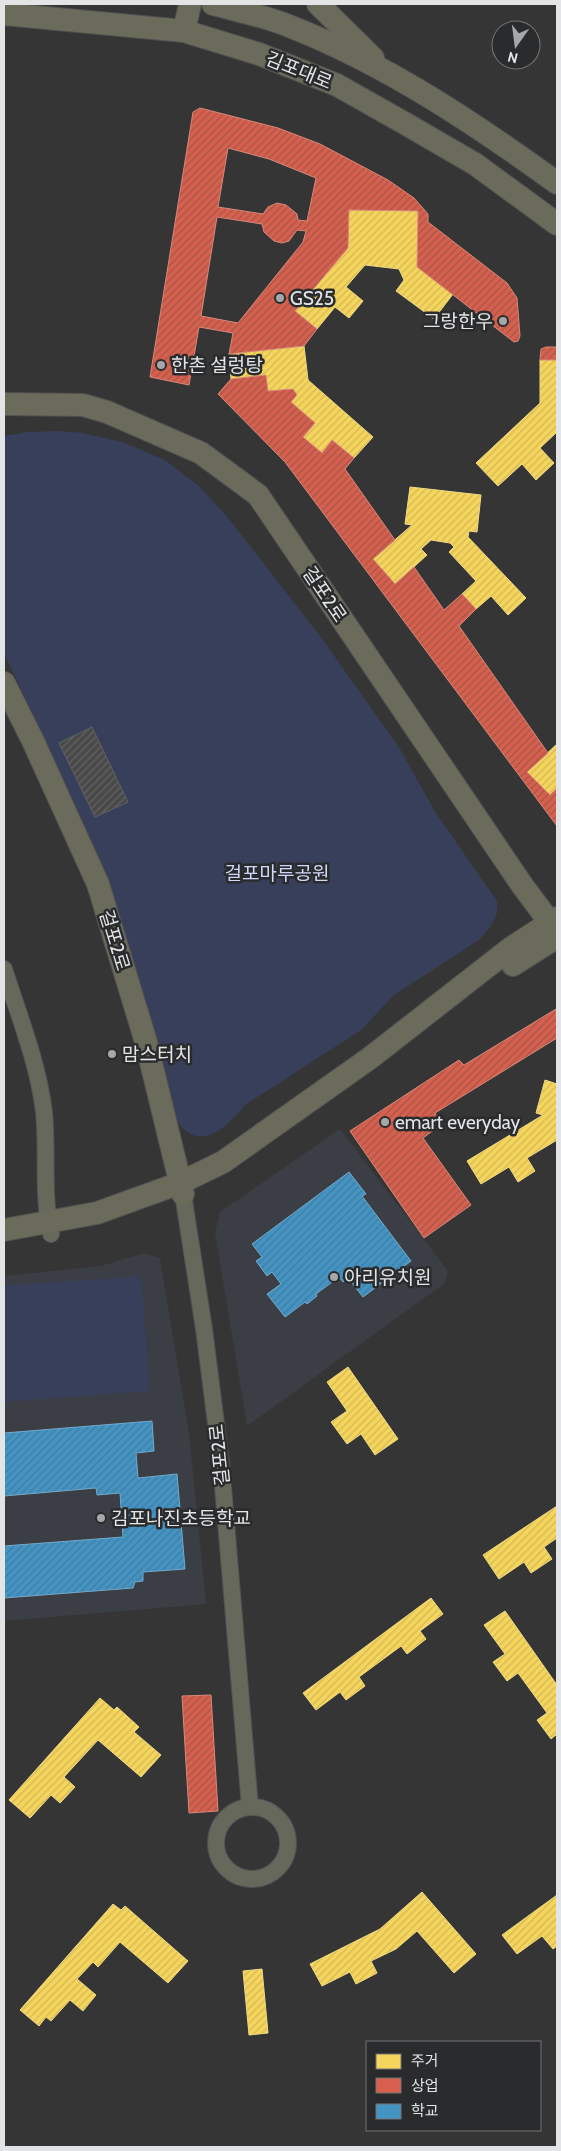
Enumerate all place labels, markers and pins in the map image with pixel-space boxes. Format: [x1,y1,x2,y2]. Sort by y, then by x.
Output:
place label: GS25 [290,287,334,310]
marker: GS25 [274,292,286,304]
place label: 그랑한우 [423,310,493,333]
marker: 그랑한우 [497,315,509,327]
place label: 한촌 설렁탕 [171,354,263,377]
marker: 한촌 설렁탕 [155,359,167,371]
place label: 맘스터치 [122,1043,192,1066]
marker: 맘스터치 [106,1048,118,1060]
place label: emart everyday [395,1111,520,1134]
marker: emart everyday [379,1116,391,1128]
place label: 아리유치원 [344,1266,431,1289]
marker: 아리유치원 [328,1271,340,1283]
place label: 김포나진초등학교 [111,1507,251,1530]
marker: 김포나진초등학교 [95,1512,107,1524]

